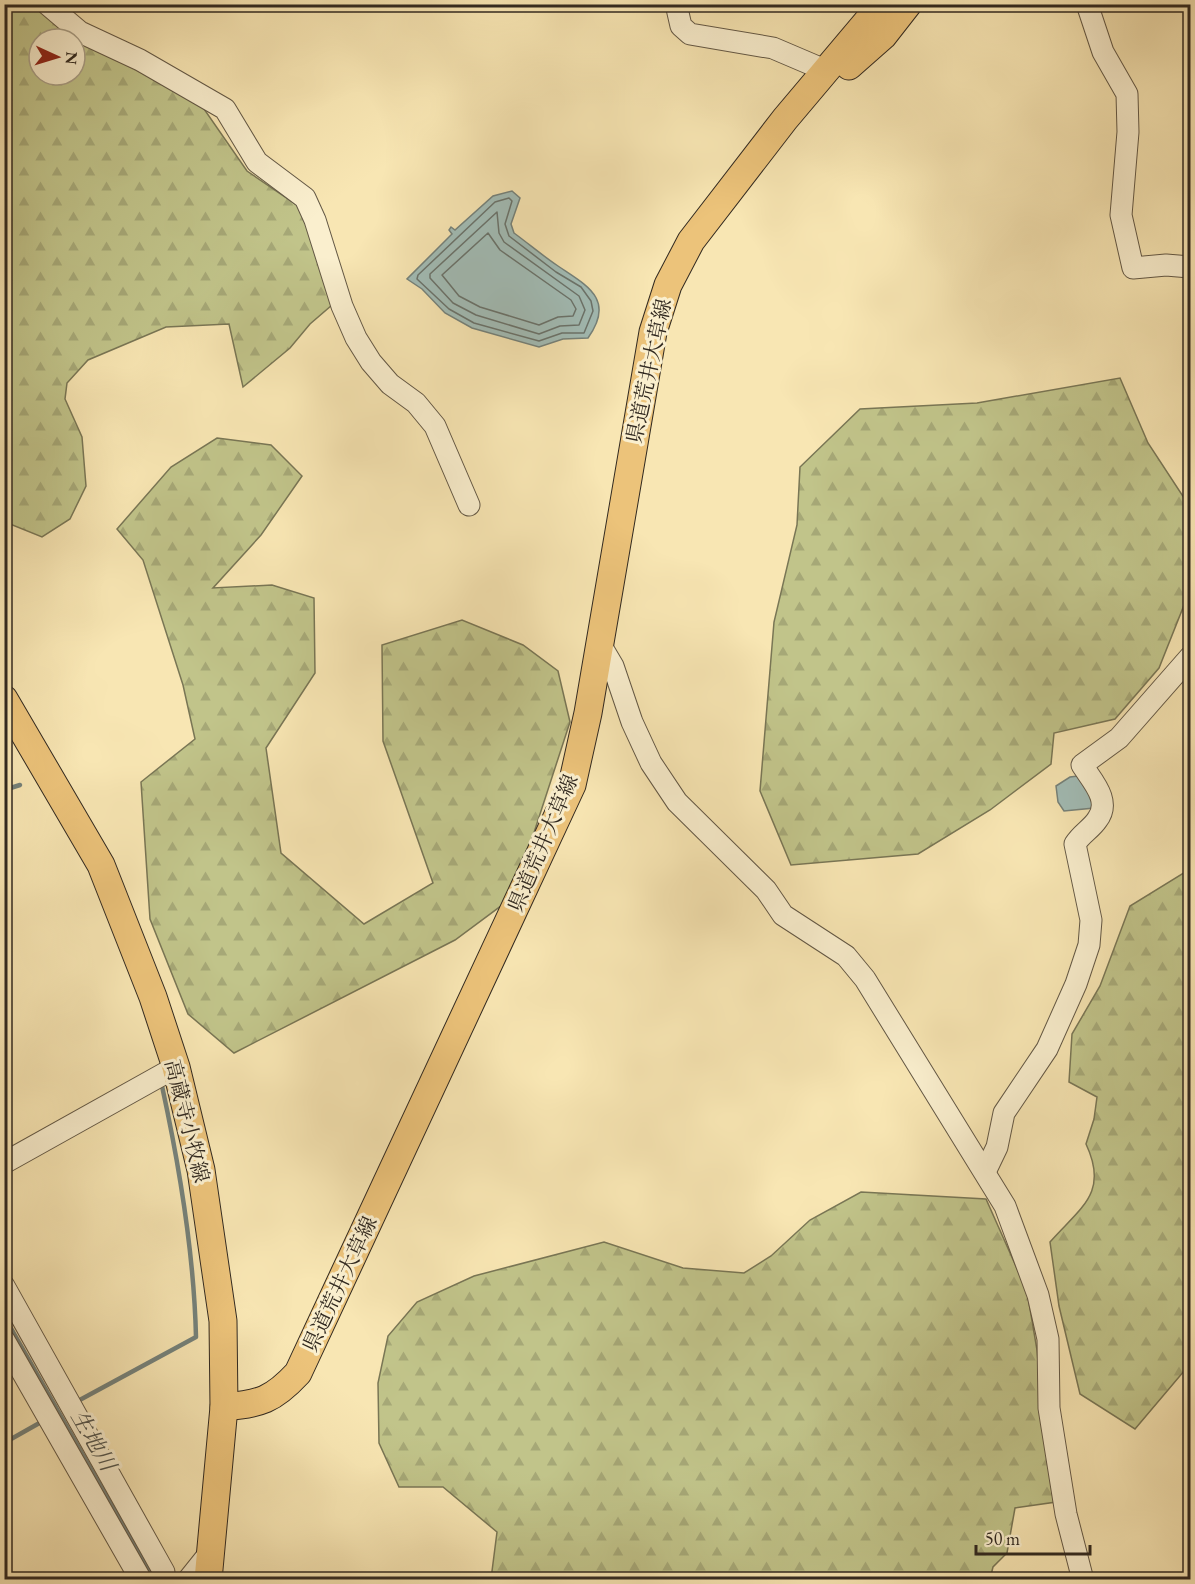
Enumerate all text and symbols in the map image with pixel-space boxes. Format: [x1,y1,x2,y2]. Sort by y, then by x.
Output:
north arrow [27,27,87,87]
text: N [61,51,82,65]
street label: 県道荒井大草線 [620,296,677,446]
street label: 県道荒井大草線 [501,770,584,916]
street label: 高蔵寺小牧線 [159,1056,216,1185]
street label: 県道荒井大草線 [296,1211,383,1356]
water label: 生地川 [65,1404,124,1478]
scale bar [976,1518,1090,1556]
text: 50 m [985,1527,1020,1550]

